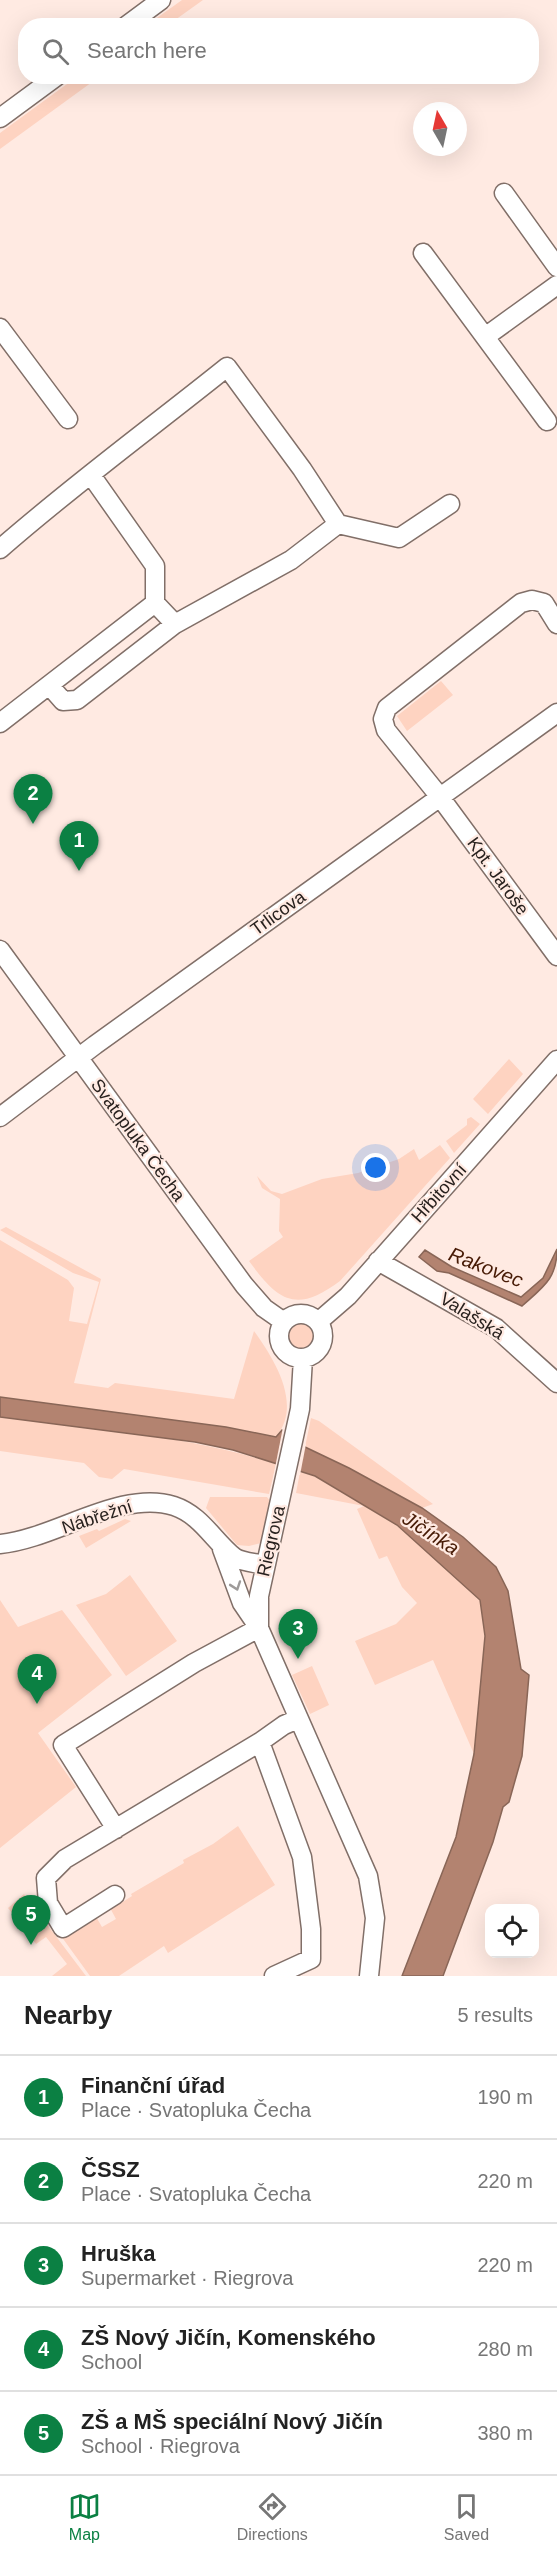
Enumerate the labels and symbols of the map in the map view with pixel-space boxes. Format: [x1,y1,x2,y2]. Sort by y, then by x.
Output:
north arrow [413,102,467,156]
pin: 2 [14,774,52,824]
pin: 1 [60,822,98,871]
street label: Kpt. Jaroše [463,833,533,919]
street label: Trlicova [247,886,310,939]
street label: Svatopluka Čecha [87,1074,190,1206]
your location [361,1153,390,1182]
street label: Hřbitovní [407,1160,471,1226]
water label: Rakovec [446,1243,526,1291]
street label: Valašská [436,1289,509,1344]
street label: Nábřežní [59,1496,135,1538]
street label: Riegrova [253,1503,289,1578]
water label: Jičínka [398,1506,463,1559]
one-way arrow [229,1580,241,1591]
pin: 3 [278,1610,318,1659]
pin: 4 [18,1654,57,1704]
pin: 5 [12,1896,51,1945]

